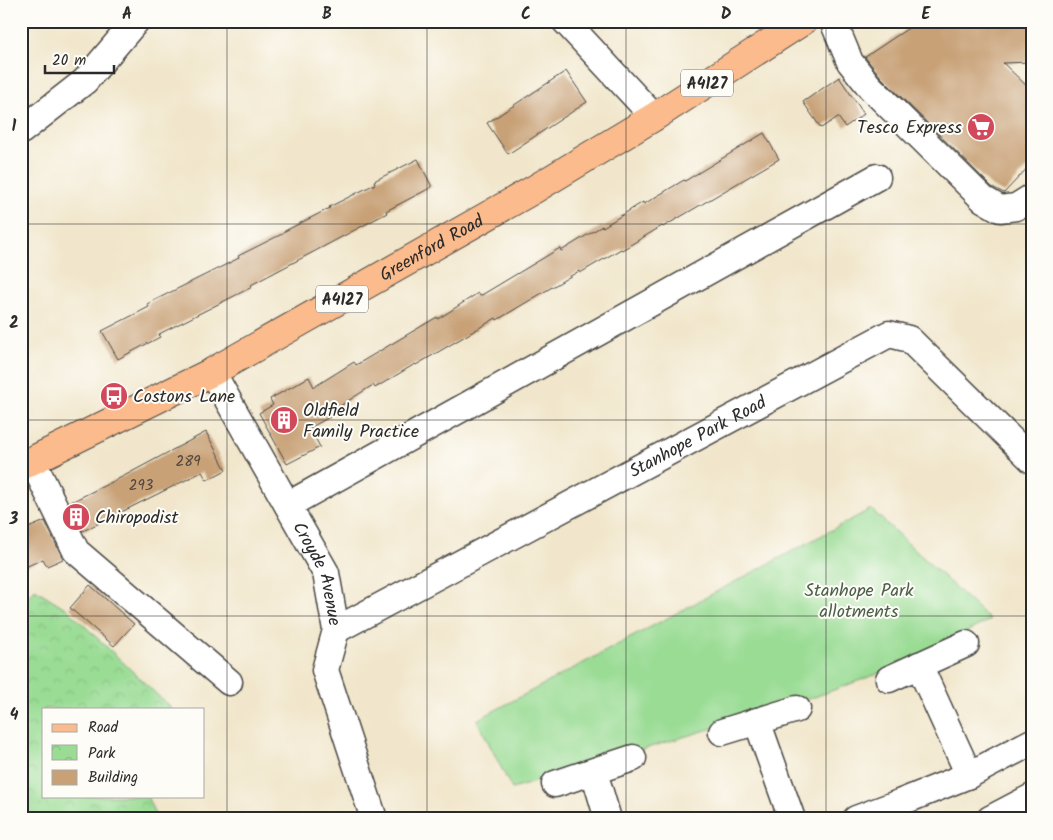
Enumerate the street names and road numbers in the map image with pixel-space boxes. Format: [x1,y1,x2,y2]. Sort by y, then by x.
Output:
road number: A4127 [681,70,733,96]
street label: Greenford Road [374,207,491,290]
road number: A4127 [316,286,368,312]
street label: Stanhope Park Road [624,389,773,487]
street label: Croyde Avenue [284,517,348,628]

